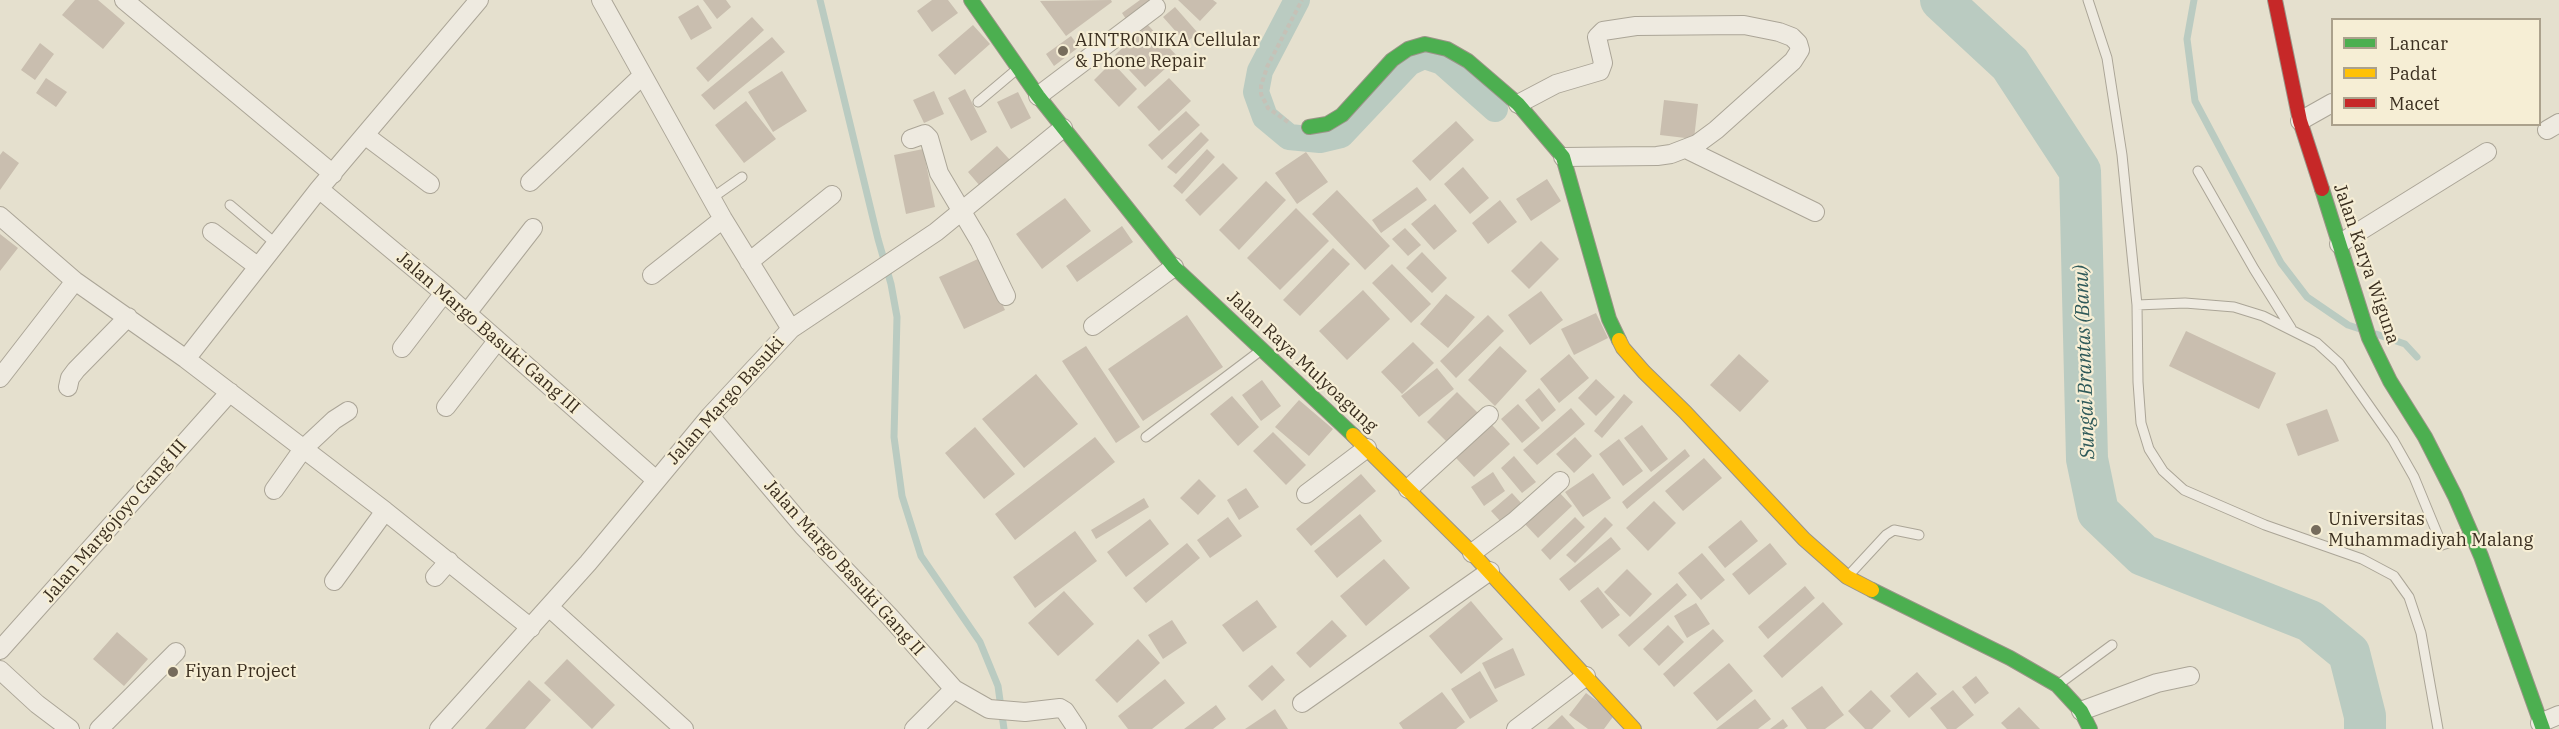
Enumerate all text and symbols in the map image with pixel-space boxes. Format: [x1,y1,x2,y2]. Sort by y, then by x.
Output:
legend [2331,18,2541,126]
place label: AINTRONIKA Cellular & Phone Repair [1075,30,1260,72]
text: Lancar [2389,32,2448,55]
marker: AINTRONIKA Cellular & Phone Repair [1056,44,1070,58]
text: Padat [2389,62,2437,85]
text: Macet [2389,92,2440,115]
street label: Jalan Karya Wiguna [2328,181,2404,347]
street label: Jalan Margo Basuki Gang III [392,248,584,418]
water label: Sungai Brantas (Banu) [2070,264,2100,460]
street label: Jalan Raya Mulyoagung [1222,287,1382,437]
street label: Jalan Margo Basuki [663,333,789,469]
street label: Jalan Margojoyo Gang III [38,435,192,607]
street label: Jalan Margo Basuki Gang II [759,476,929,660]
place label: Universitas Muhammadiyah Malang [2328,509,2533,552]
marker: Universitas Muhammadiyah Malang [2309,523,2323,537]
place label: Fiyan Project [185,661,296,683]
marker: Fiyan Project [166,665,180,679]

